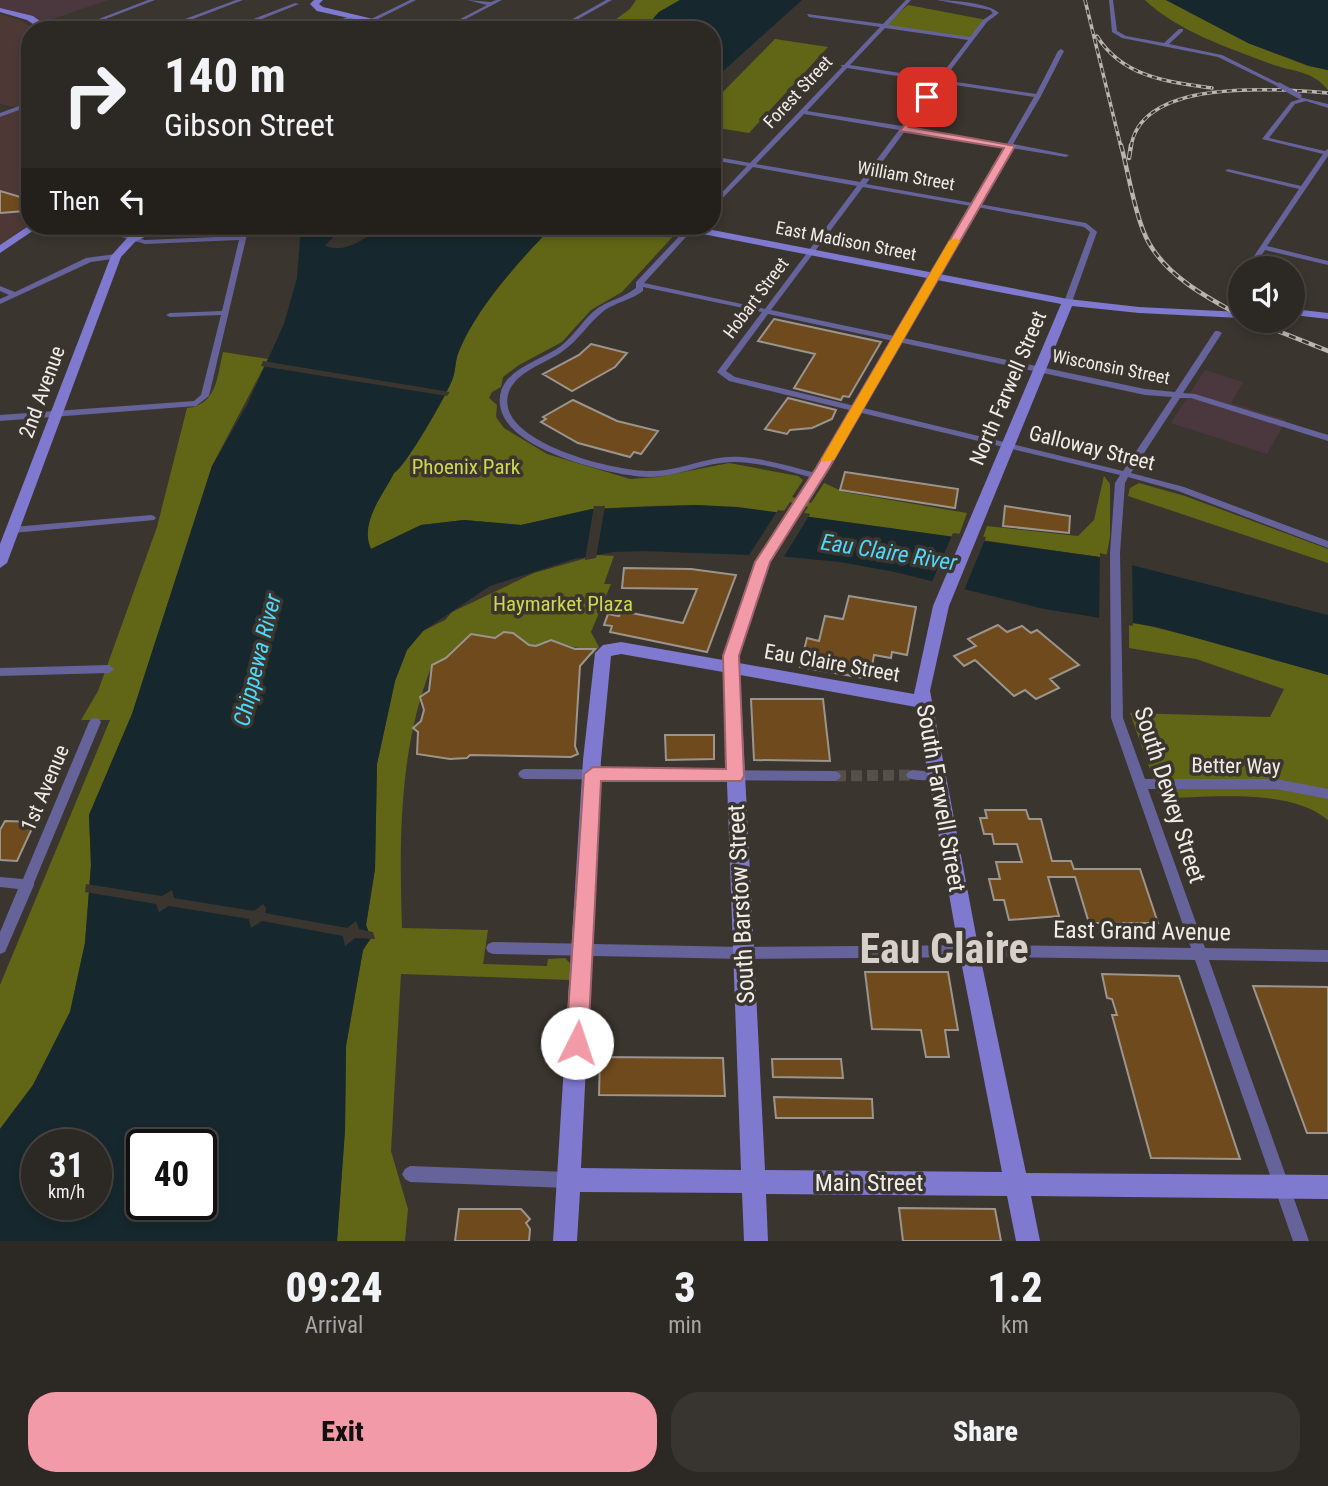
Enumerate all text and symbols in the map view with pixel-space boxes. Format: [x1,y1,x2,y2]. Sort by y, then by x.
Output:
text: 140 m [164,47,286,104]
icon: right [49,49,140,140]
street label: Forest Street [759,51,836,132]
pin [897,67,957,127]
icon: arrive [908,78,946,116]
text: Gibson Street [164,106,335,144]
street label: William Street [856,157,957,194]
icon: left [114,182,152,220]
text: Then [49,186,100,216]
street label: East Madison Street [774,217,918,264]
street label: Hobart Street [719,253,793,342]
map controls [1228,256,1305,333]
button: sound [1228,256,1305,333]
street label: North Farwell Street [965,307,1051,469]
street label: 2nd Avenue [14,343,70,441]
street label: Wisconsin Street [1050,345,1172,388]
street label: Galloway Street [1027,421,1157,475]
park label: Phoenix Park [412,455,521,479]
water label: Eau Claire River [819,528,960,577]
water label: Chippewa River [228,590,287,729]
park label: Haymarket Plaza [493,592,633,616]
street label: Eau Claire Street [762,639,902,687]
street label: South Farwell Street [911,702,971,894]
street label: South Dewey Street [1128,703,1212,887]
street label: 1st Avenue [16,741,74,835]
street label: Better Way [1191,753,1281,779]
street label: South Barstow Street [722,804,760,1004]
street label: East Grand Avenue [1053,915,1231,947]
district label: Eau Claire [859,924,1029,973]
position arrow [540,1006,614,1080]
speed limit sign: 40 [126,1129,217,1220]
text: 31 [49,1145,84,1186]
street label: Main Street [815,1169,923,1197]
text: km/h [48,1181,85,1202]
text: 09:24 [285,1263,383,1312]
text: 3 [674,1263,696,1312]
text: 1.2 [987,1263,1043,1312]
text: Arrival [305,1312,363,1339]
text: min [668,1312,702,1339]
text: km [1001,1312,1029,1339]
button: Exit [28,1392,657,1472]
button: Share [671,1392,1300,1472]

